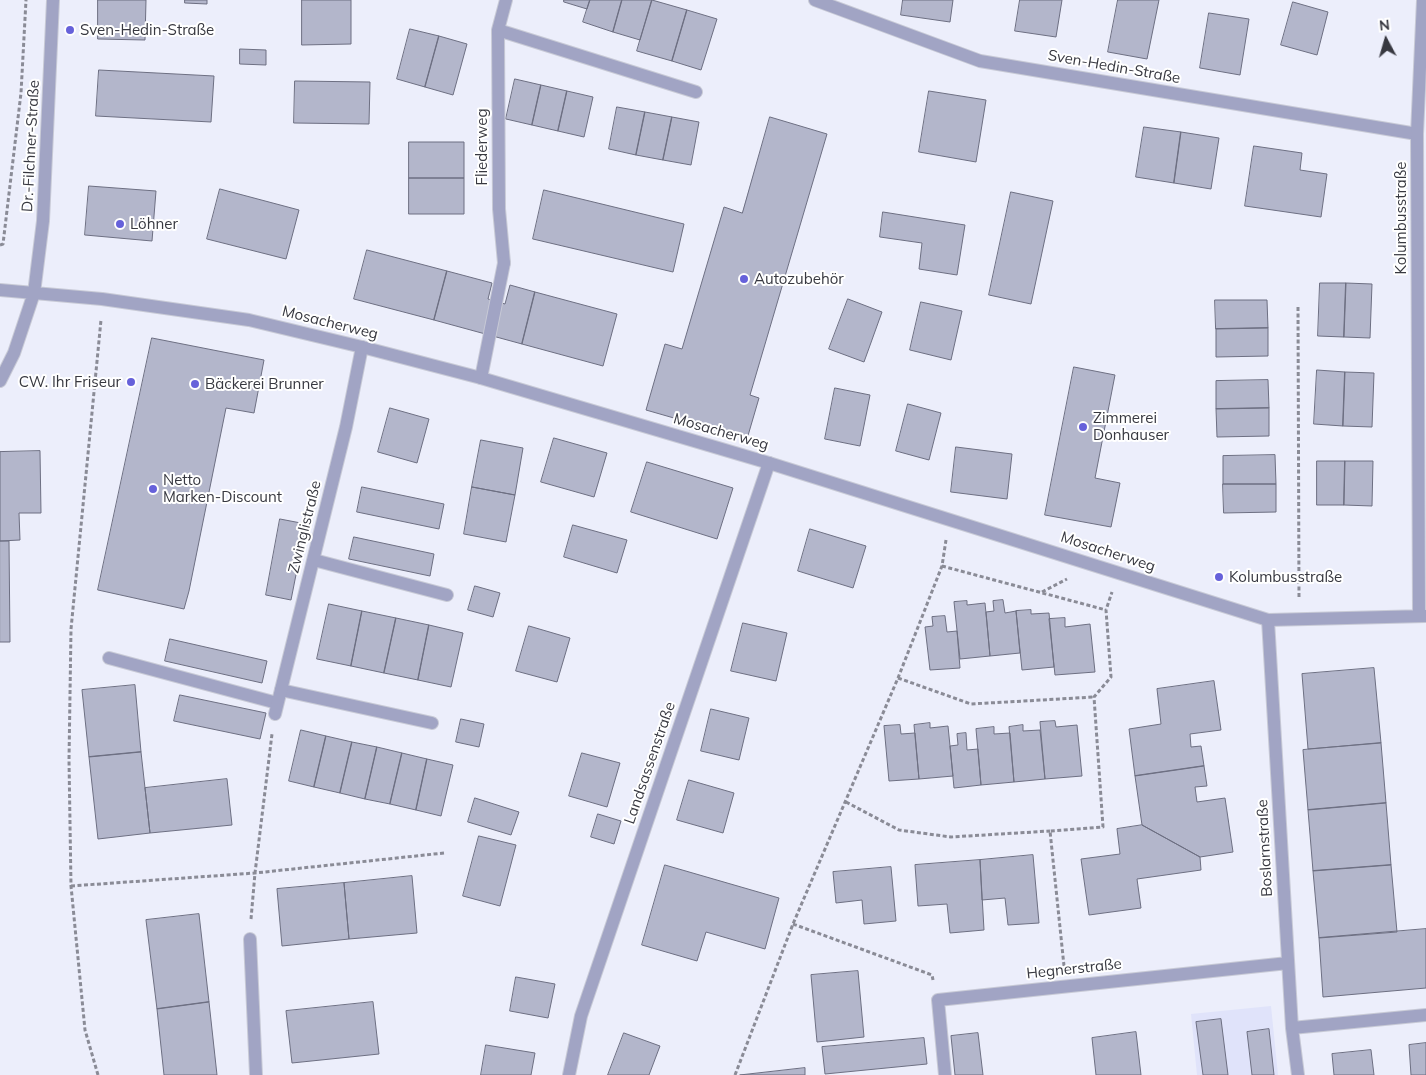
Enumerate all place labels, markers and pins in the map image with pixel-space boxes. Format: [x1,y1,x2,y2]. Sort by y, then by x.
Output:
place label: Sven-Hedin-Straße [80,21,214,39]
marker: Sven-Hedin-Straße [64,24,76,36]
place label: Löhner [130,215,178,233]
marker: Löhner [114,218,126,230]
place label: Autozubehör [754,270,844,288]
marker: Autozubehör [738,273,750,285]
place label: CW. Ihr Friseur [19,373,121,391]
place label: Bäckerei Brunner [205,375,324,393]
marker: CW. Ihr Friseur [125,376,137,388]
marker: Bäckerei Brunner [189,378,201,390]
place label: Zimmerei Donhauser [1093,409,1169,444]
marker: Zimmerei Donhauser [1077,421,1089,433]
place label: Netto Marken-Discount [163,471,282,506]
marker: Netto Marken-Discount [147,483,159,495]
place label: Kolumbusstraße [1229,568,1342,586]
marker: Kolumbusstraße [1213,571,1225,583]

